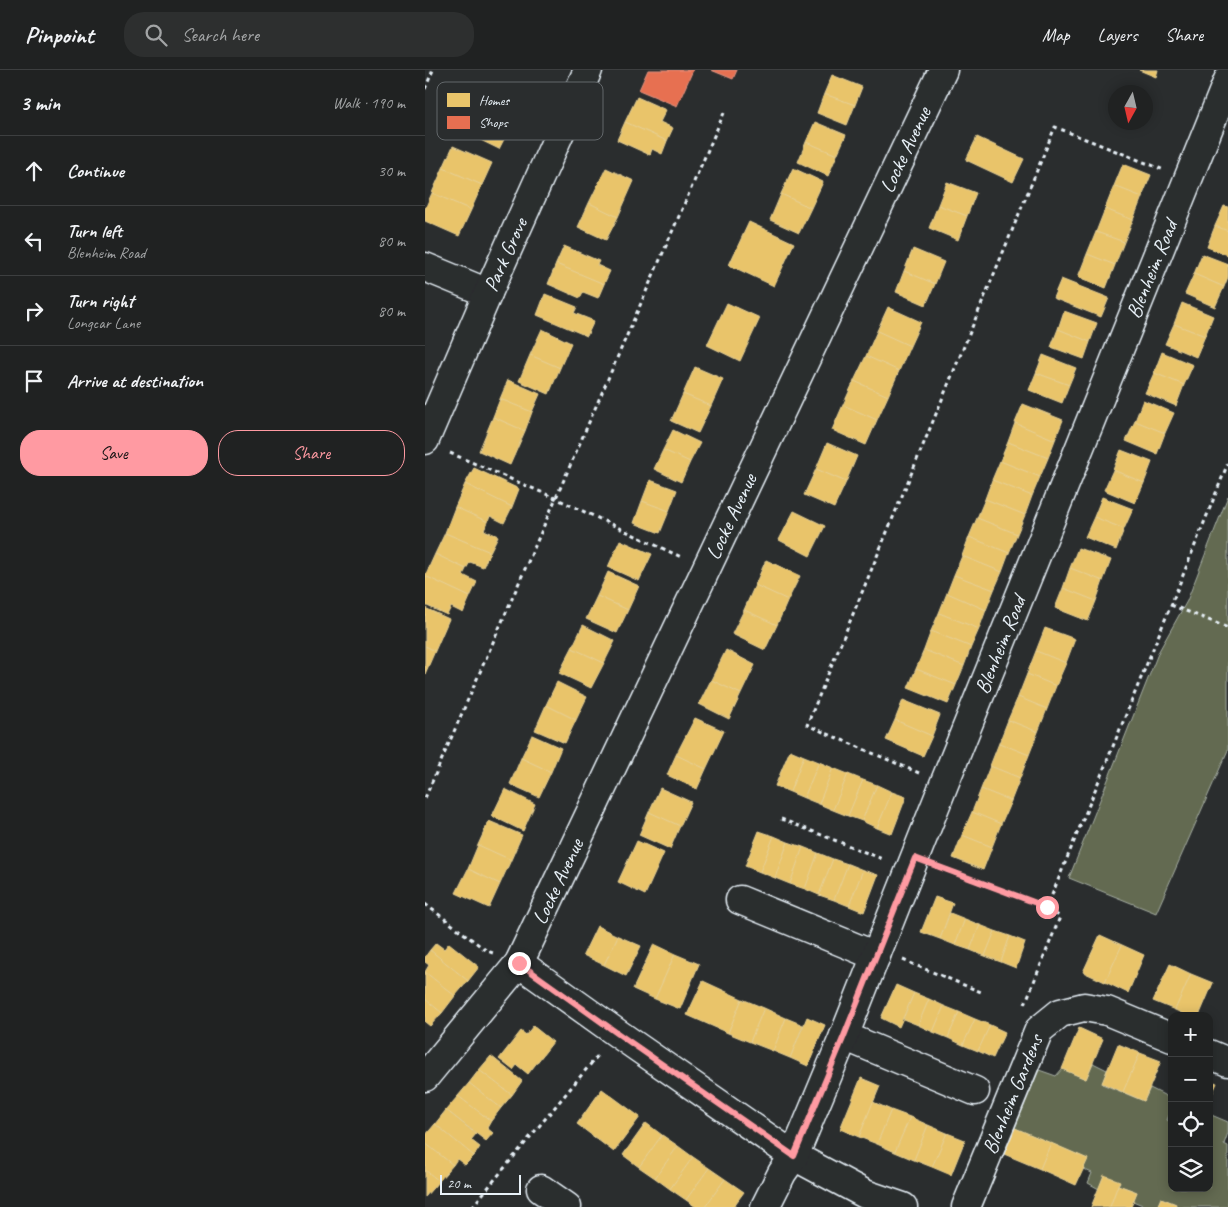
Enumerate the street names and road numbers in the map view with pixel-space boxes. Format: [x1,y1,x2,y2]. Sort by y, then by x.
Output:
street label: Locke Avenue [874,102,937,197]
street label: Park Grove [477,213,533,295]
street label: Blenheim Road [1120,213,1184,322]
street label: Locke Avenue [700,469,763,563]
street label: Blenheim Road [969,589,1033,698]
street label: Locke Avenue [526,833,590,928]
street label: Blenheim Gardens [976,1029,1049,1158]

